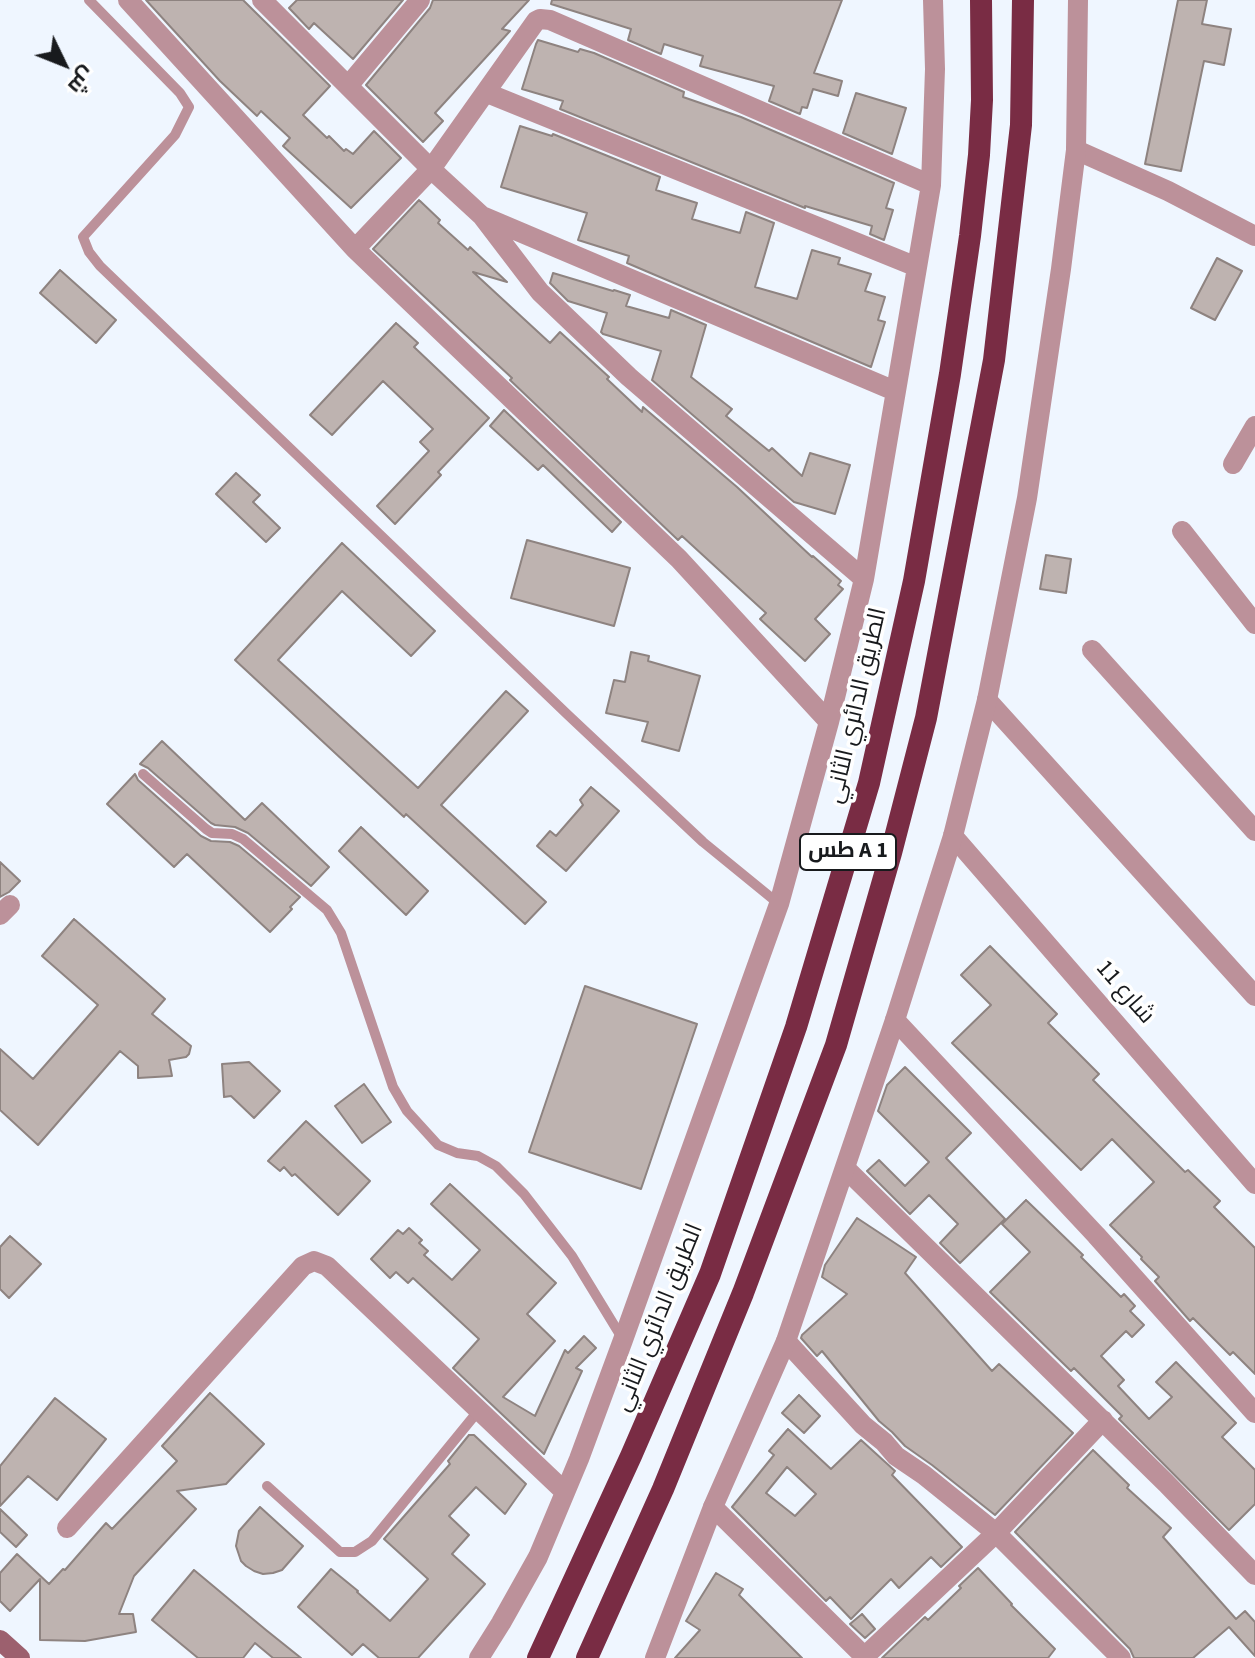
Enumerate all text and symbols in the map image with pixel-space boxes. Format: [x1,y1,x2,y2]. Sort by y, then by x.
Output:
north arrow [24,24,104,104]
text: ش [60,59,103,102]
street label: الطريق الدائري الثاني [821,605,895,807]
road number: طس A 1 [800,834,896,870]
street label: شارع 11 [1088,955,1160,1031]
street label: الطريق الدائري الثاني [609,1220,711,1416]

